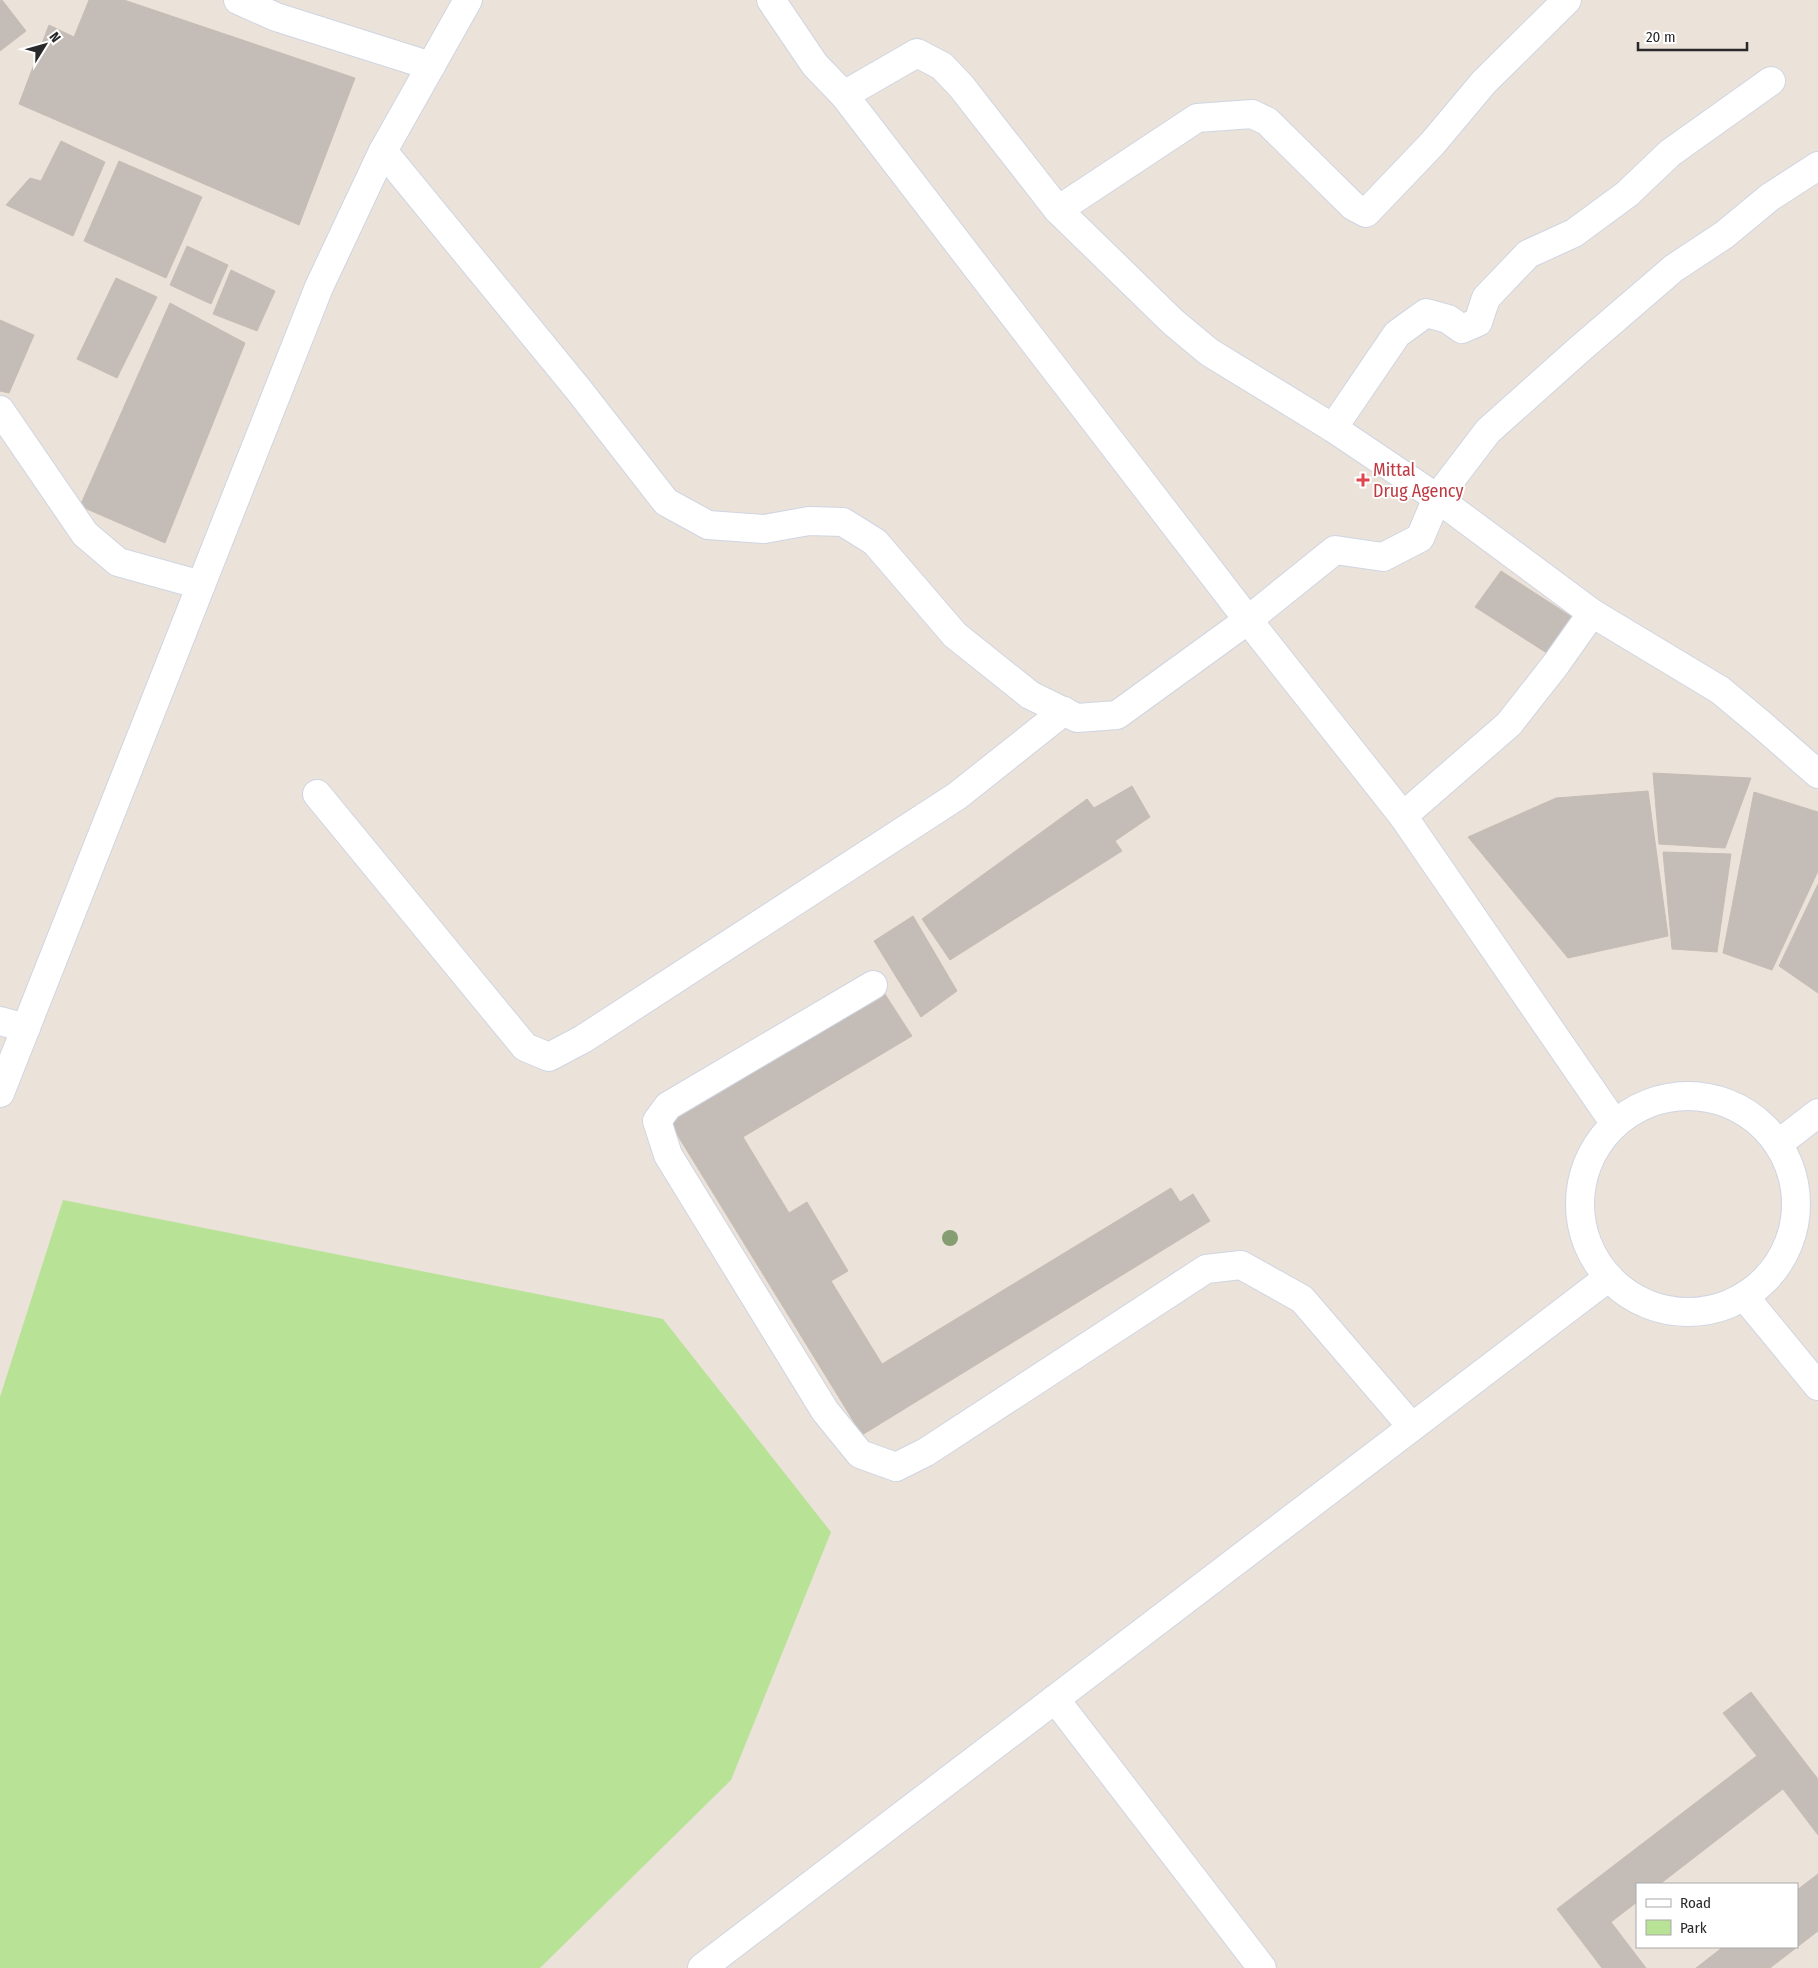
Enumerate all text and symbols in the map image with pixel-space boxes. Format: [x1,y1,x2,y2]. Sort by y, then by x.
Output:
north arrow [20,20,70,70]
scale bar [1638,20,1747,52]
text: 20 m [1646,28,1676,46]
text: N [46,29,64,46]
place label: Mittal Drug Agency [1373,459,1464,502]
marker: Mittal Drug Agency [1357,474,1369,486]
legend [1636,1883,1798,1948]
text: Road [1680,1894,1711,1912]
text: Park [1680,1919,1707,1937]

